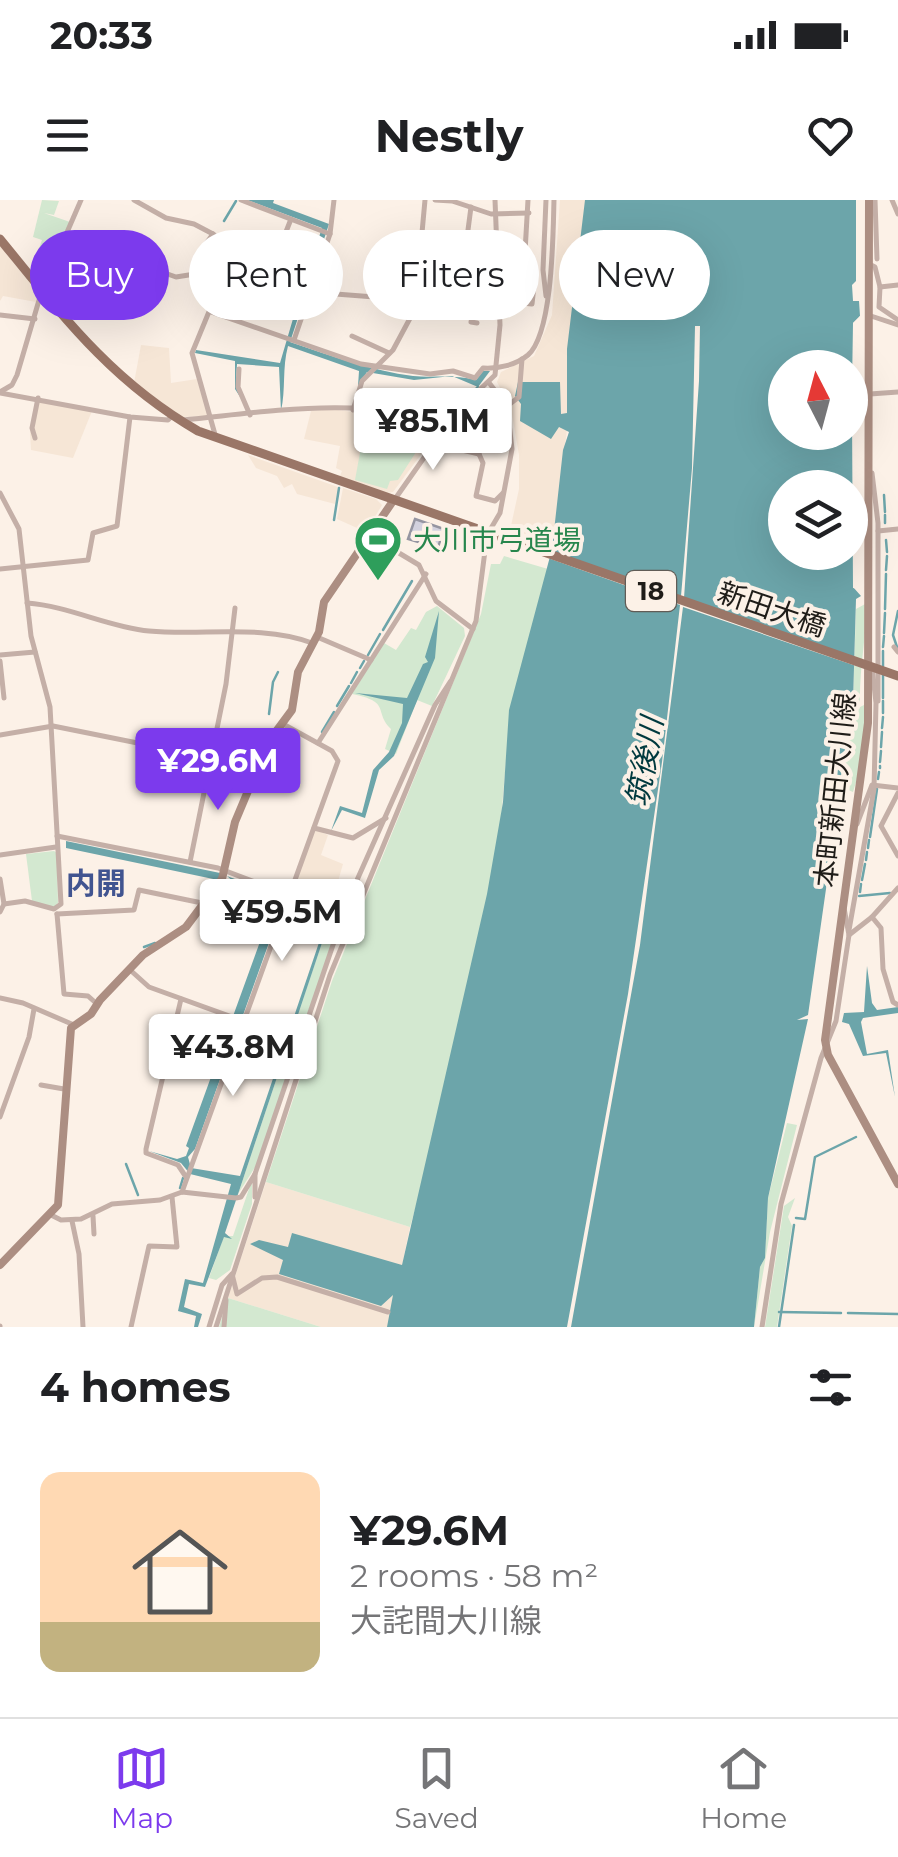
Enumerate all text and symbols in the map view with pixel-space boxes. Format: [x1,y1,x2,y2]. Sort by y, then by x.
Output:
text: 20:33 [50,12,153,59]
icon: menu [40,108,95,163]
text: Nestly [375,108,523,163]
icon: heart [803,108,858,163]
chip: Buy [30,230,169,320]
chip: Rent [189,230,343,320]
chip: Filters [363,230,539,320]
chip: New [559,230,710,320]
north arrow [768,350,868,450]
map controls [768,350,868,570]
pin: ¥85.1M [352,388,514,473]
text: ¥85.1M [376,401,490,440]
button: layers [768,470,868,570]
sports icon: 大川市弓道場 [352,514,404,582]
place label: 大川市弓道場 [413,523,581,557]
road number: 18 [626,571,676,611]
street label: 新田大橋 [714,575,830,643]
street label: 本町新田大川線 [808,691,862,889]
water label: 筑後川 [618,711,671,809]
pin: ¥29.6M [137,728,299,813]
text: ¥29.6M [157,741,279,780]
district label: 内開 [66,865,126,902]
pin: ¥59.5M [201,879,363,964]
text: ¥59.5M [222,892,342,931]
pin: ¥43.8M [152,1014,314,1099]
text: ¥43.8M [171,1027,295,1066]
icon: filters [803,1360,858,1415]
text: 4 homes [40,1361,231,1413]
text: ¥29.6M [350,1504,509,1556]
icon: home [120,1512,240,1632]
text: 2 rooms · 58 m² [350,1556,598,1595]
text: 大詫間大川線 [350,1601,542,1640]
tab: Map [111,1741,173,1835]
tab: Saved [395,1741,479,1835]
tab: Home [700,1741,787,1835]

